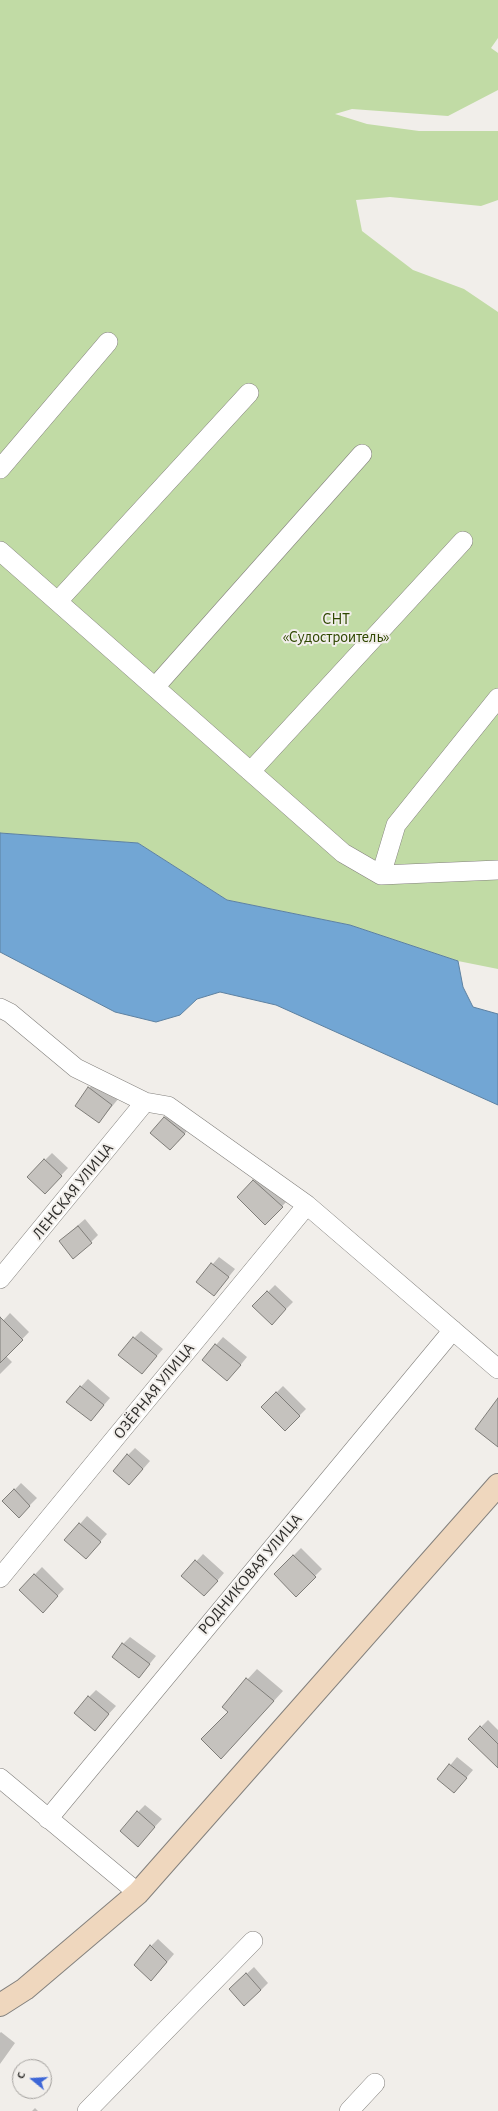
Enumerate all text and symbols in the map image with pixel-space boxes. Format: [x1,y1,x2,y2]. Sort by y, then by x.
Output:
park label: СНТ «Судостроитель» [282,609,390,647]
street label: ЛЕНСКАЯ УЛИЦА [28,1139,118,1243]
street label: ОЗЁРНАЯ УЛИЦА [109,1339,199,1443]
street label: РОДНИКОВАЯ УЛИЦА [194,1510,306,1638]
north arrow [12,2059,52,2099]
text: С [15,2071,27,2080]

